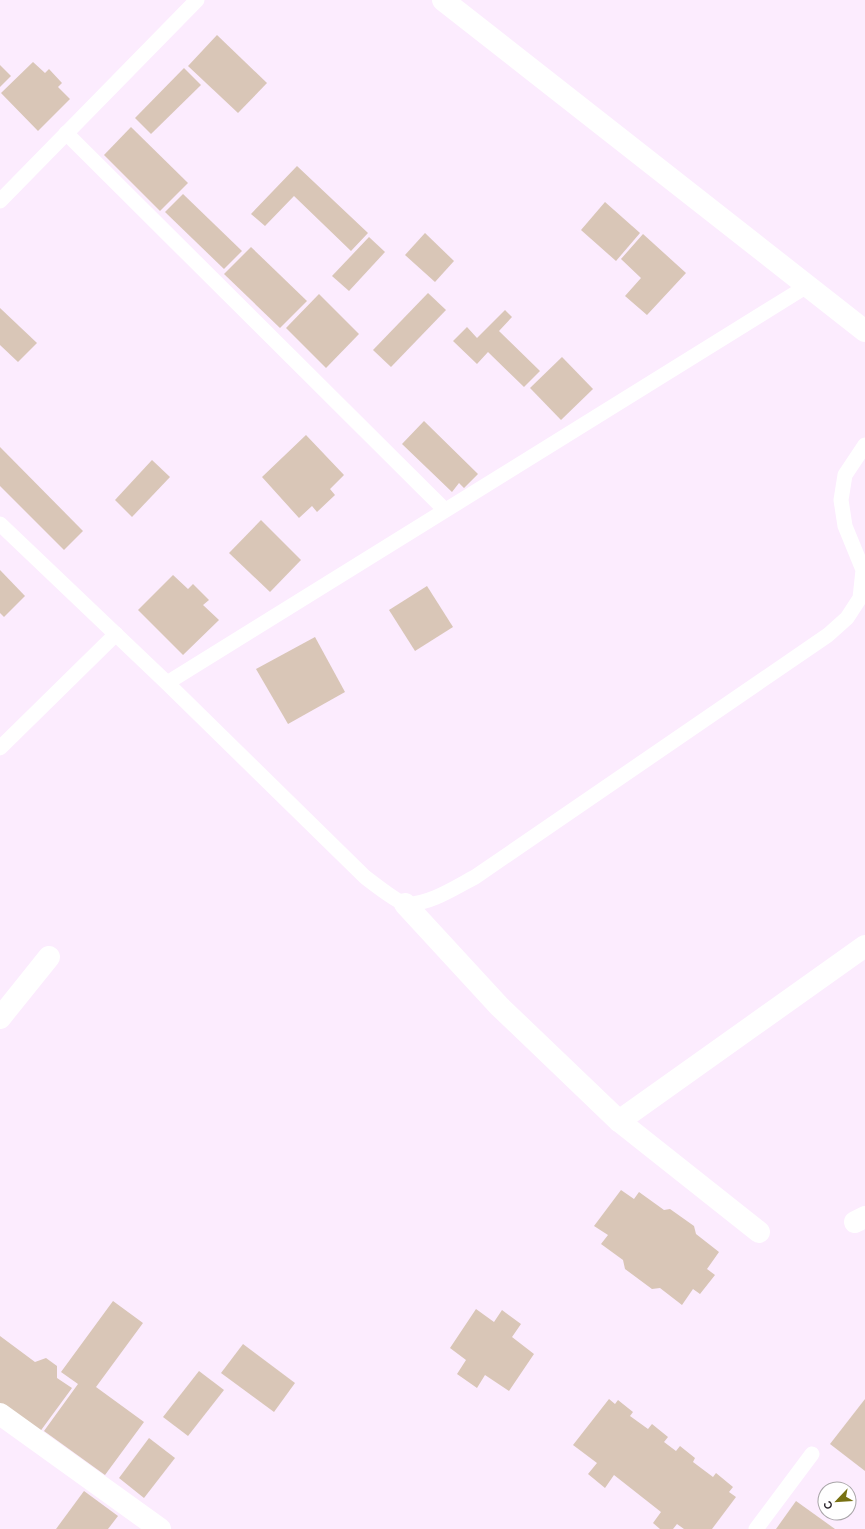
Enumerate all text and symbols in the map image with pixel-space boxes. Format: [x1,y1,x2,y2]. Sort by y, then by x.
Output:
north arrow [817,1481,857,1521]
text: С [821,1498,836,1511]

